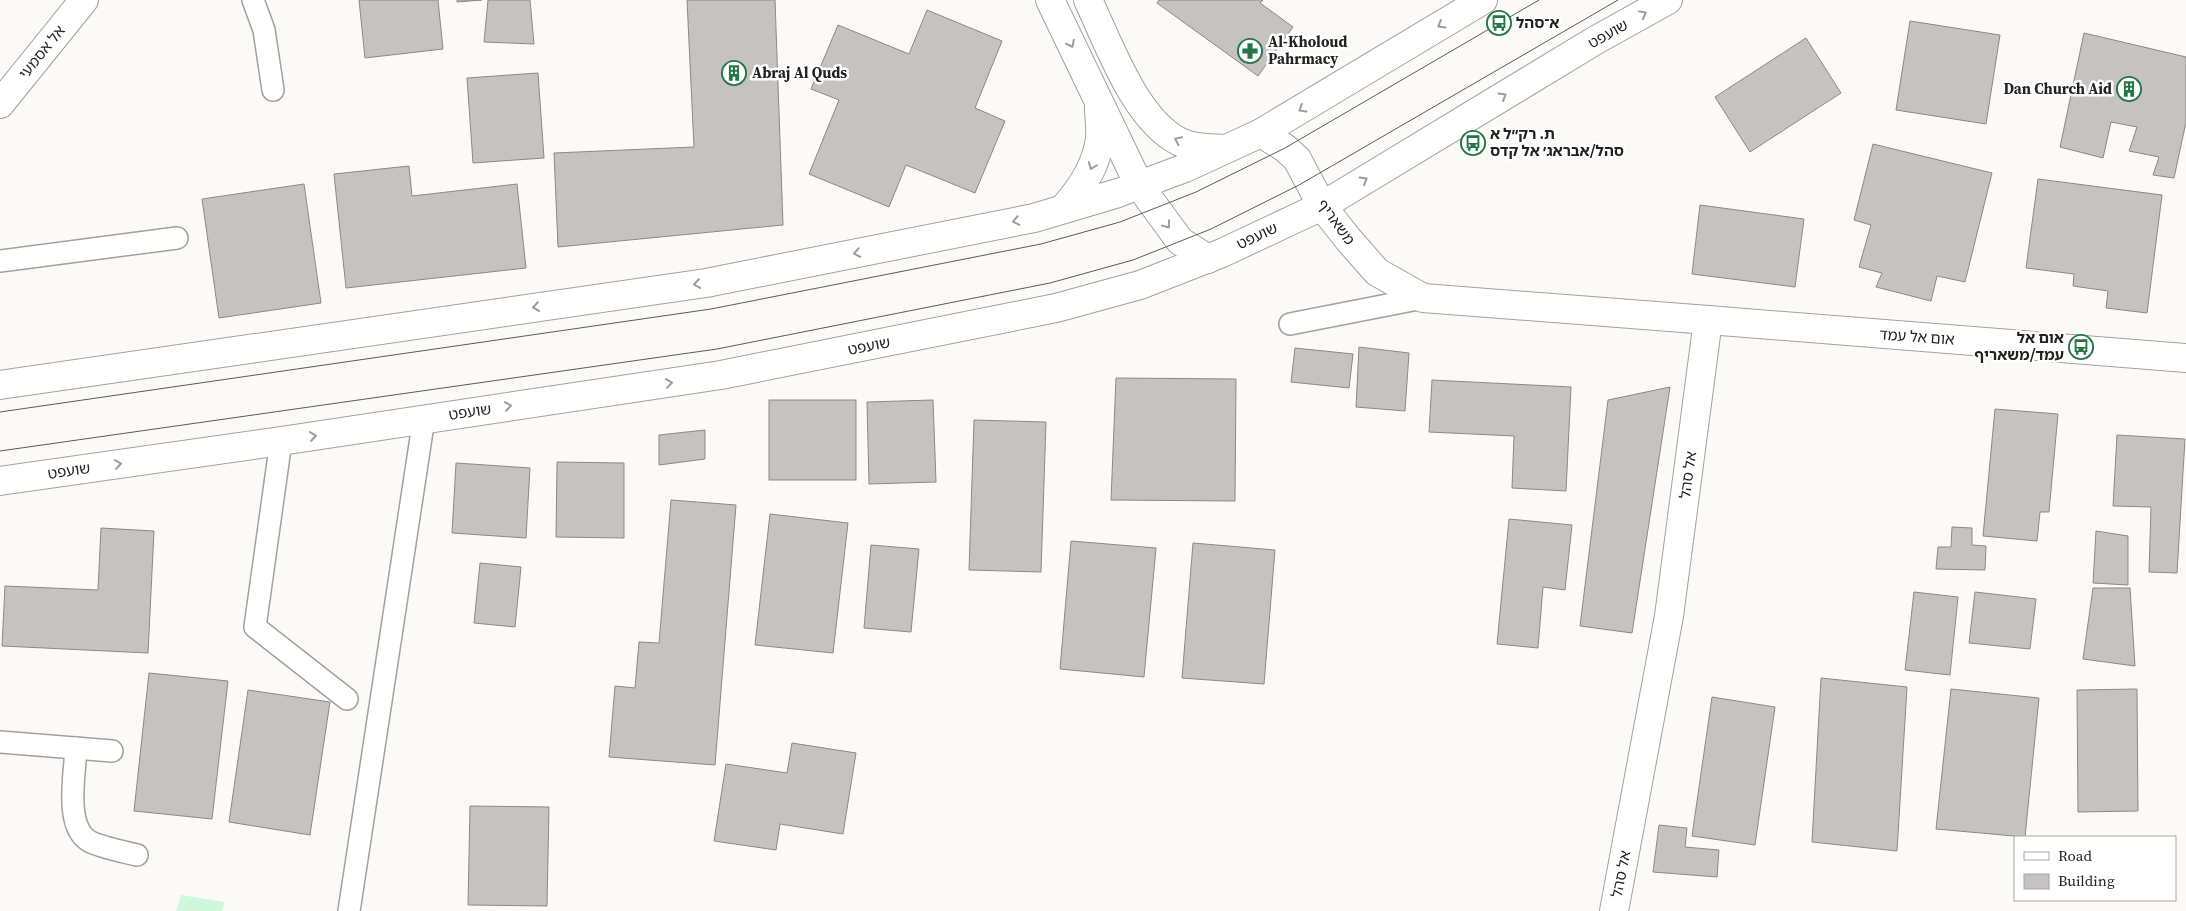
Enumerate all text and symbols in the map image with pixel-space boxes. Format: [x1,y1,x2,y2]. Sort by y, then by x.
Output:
bus stop icon: א־סהל [1486,10,1512,36]
one-way arrow [1638,10,1647,20]
place label: א־סהל [1516,12,1559,33]
street label: שועפט [1584,14,1632,53]
one-way arrow [1437,19,1446,29]
street label: אל אסמעי [14,21,70,83]
place label: Al-Kholoud Pahrmacy [1268,31,1347,69]
pharmacy icon: Al-Kholoud Pahrmacy [1237,38,1263,64]
one-way arrow [1065,39,1075,48]
building icon: Abraj Al Quds [721,60,747,86]
place label: Abraj Al Quds [752,62,847,83]
building icon: Dan Church Aid [2116,76,2142,102]
place label: Dan Church Aid [2003,78,2112,99]
one-way arrow [1497,92,1506,102]
one-way arrow [1298,102,1307,112]
place label: ת. רק״ל א סהל/אבראג׳ אל קדס [1490,123,1624,161]
bus stop icon: ת. רק״ל א סהל/אבראג׳ אל קדס [1460,130,1486,156]
one-way arrow [1174,136,1183,146]
one-way arrow [1088,161,1098,169]
one-way arrow [1359,177,1368,187]
street label: משאריף [1313,195,1360,249]
one-way arrow [1012,216,1020,226]
street label: שועפט [1233,217,1281,254]
one-way arrow [1162,219,1170,228]
one-way arrow [852,248,861,258]
one-way arrow [693,278,701,289]
one-way arrow [532,302,541,312]
street label: אום אל עמד [1879,323,1955,350]
place label: אום אל עמד/משאריף [1974,327,2064,365]
street label: שועפט [846,331,892,360]
bus stop icon: אום אל עמד/משאריף [2068,334,2094,360]
one-way arrow [665,378,673,388]
street label: שועפט [447,398,493,425]
one-way arrow [505,401,513,412]
one-way arrow [309,431,317,442]
street label: אל סהל [1674,450,1701,500]
street label: שועפט [46,457,92,484]
one-way arrow [114,459,122,470]
legend [2014,836,2176,901]
text: Road [2058,845,2092,866]
street label: אל סהל [1606,849,1635,899]
text: Building [2058,870,2115,891]

